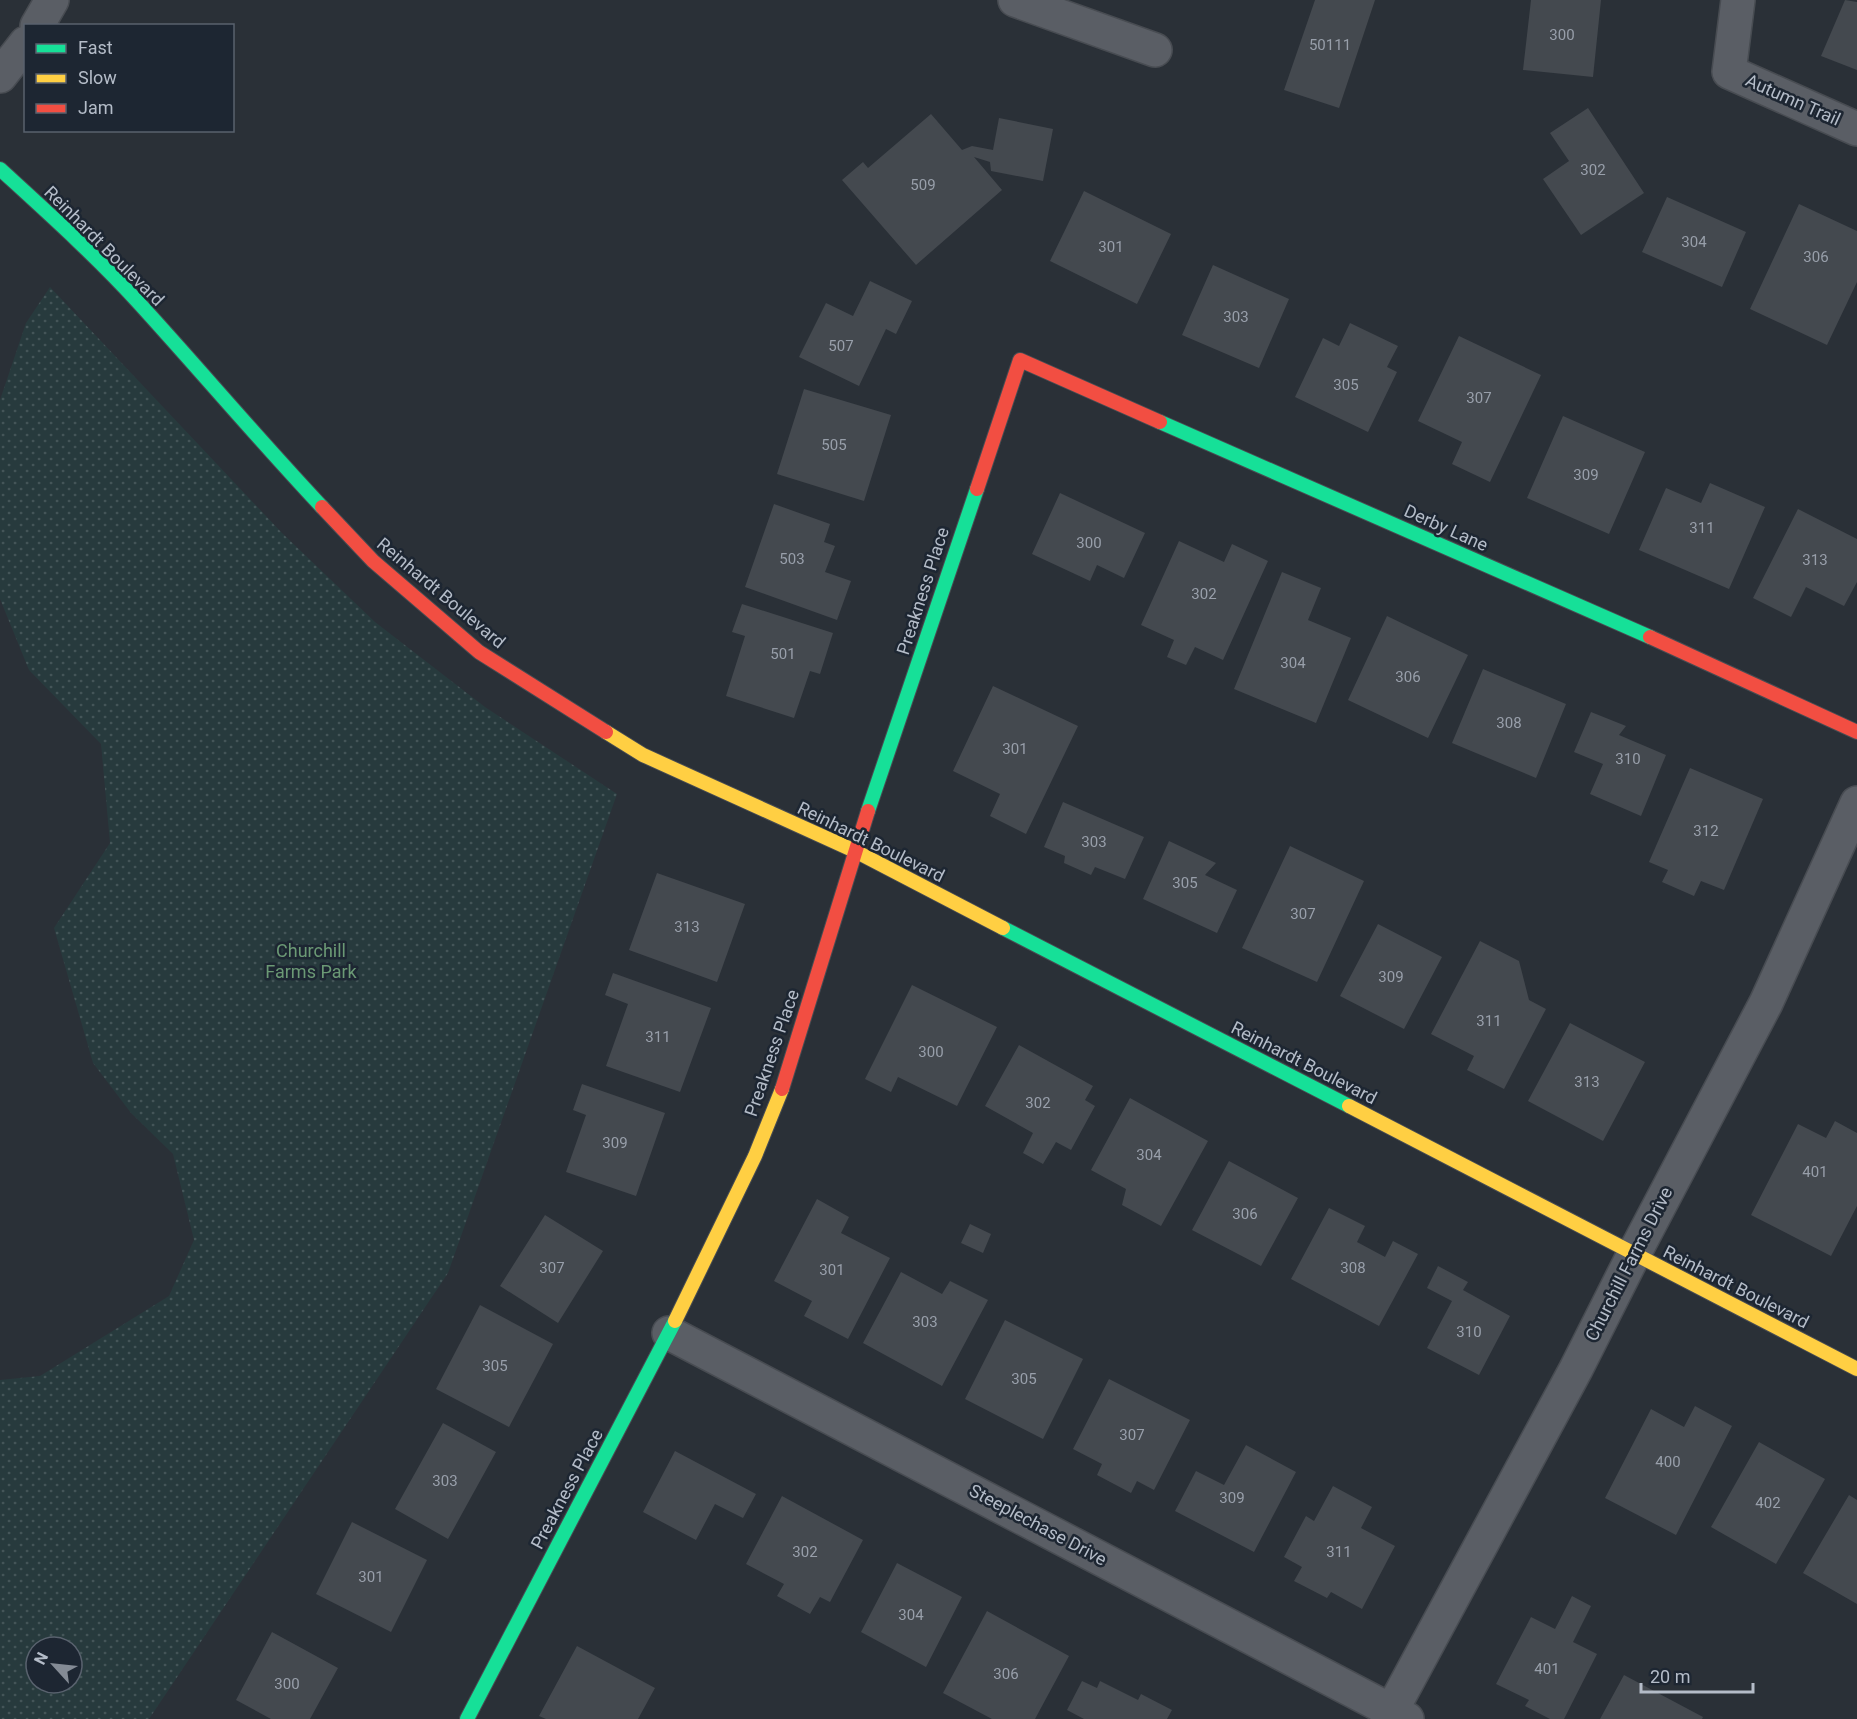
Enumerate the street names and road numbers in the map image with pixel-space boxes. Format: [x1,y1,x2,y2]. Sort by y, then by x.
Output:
street label: Autumn Trail [1743,69,1844,130]
street label: Reinhardt Boulevard [40,181,169,310]
street label: Derby Lane [1401,500,1491,555]
street label: Preakness Place [892,524,953,657]
street label: Reinhardt Boulevard [373,533,510,652]
street label: Reinhardt Boulevard [794,797,948,886]
street label: Preakness Place [740,987,803,1119]
street label: Reinhardt Boulevard [1228,1017,1381,1108]
street label: Churchill Farms Drive [1581,1183,1676,1344]
street label: Reinhardt Boulevard [1660,1241,1813,1332]
street label: Preakness Place [526,1425,607,1552]
street label: Steeplechase Drive [966,1479,1111,1570]

